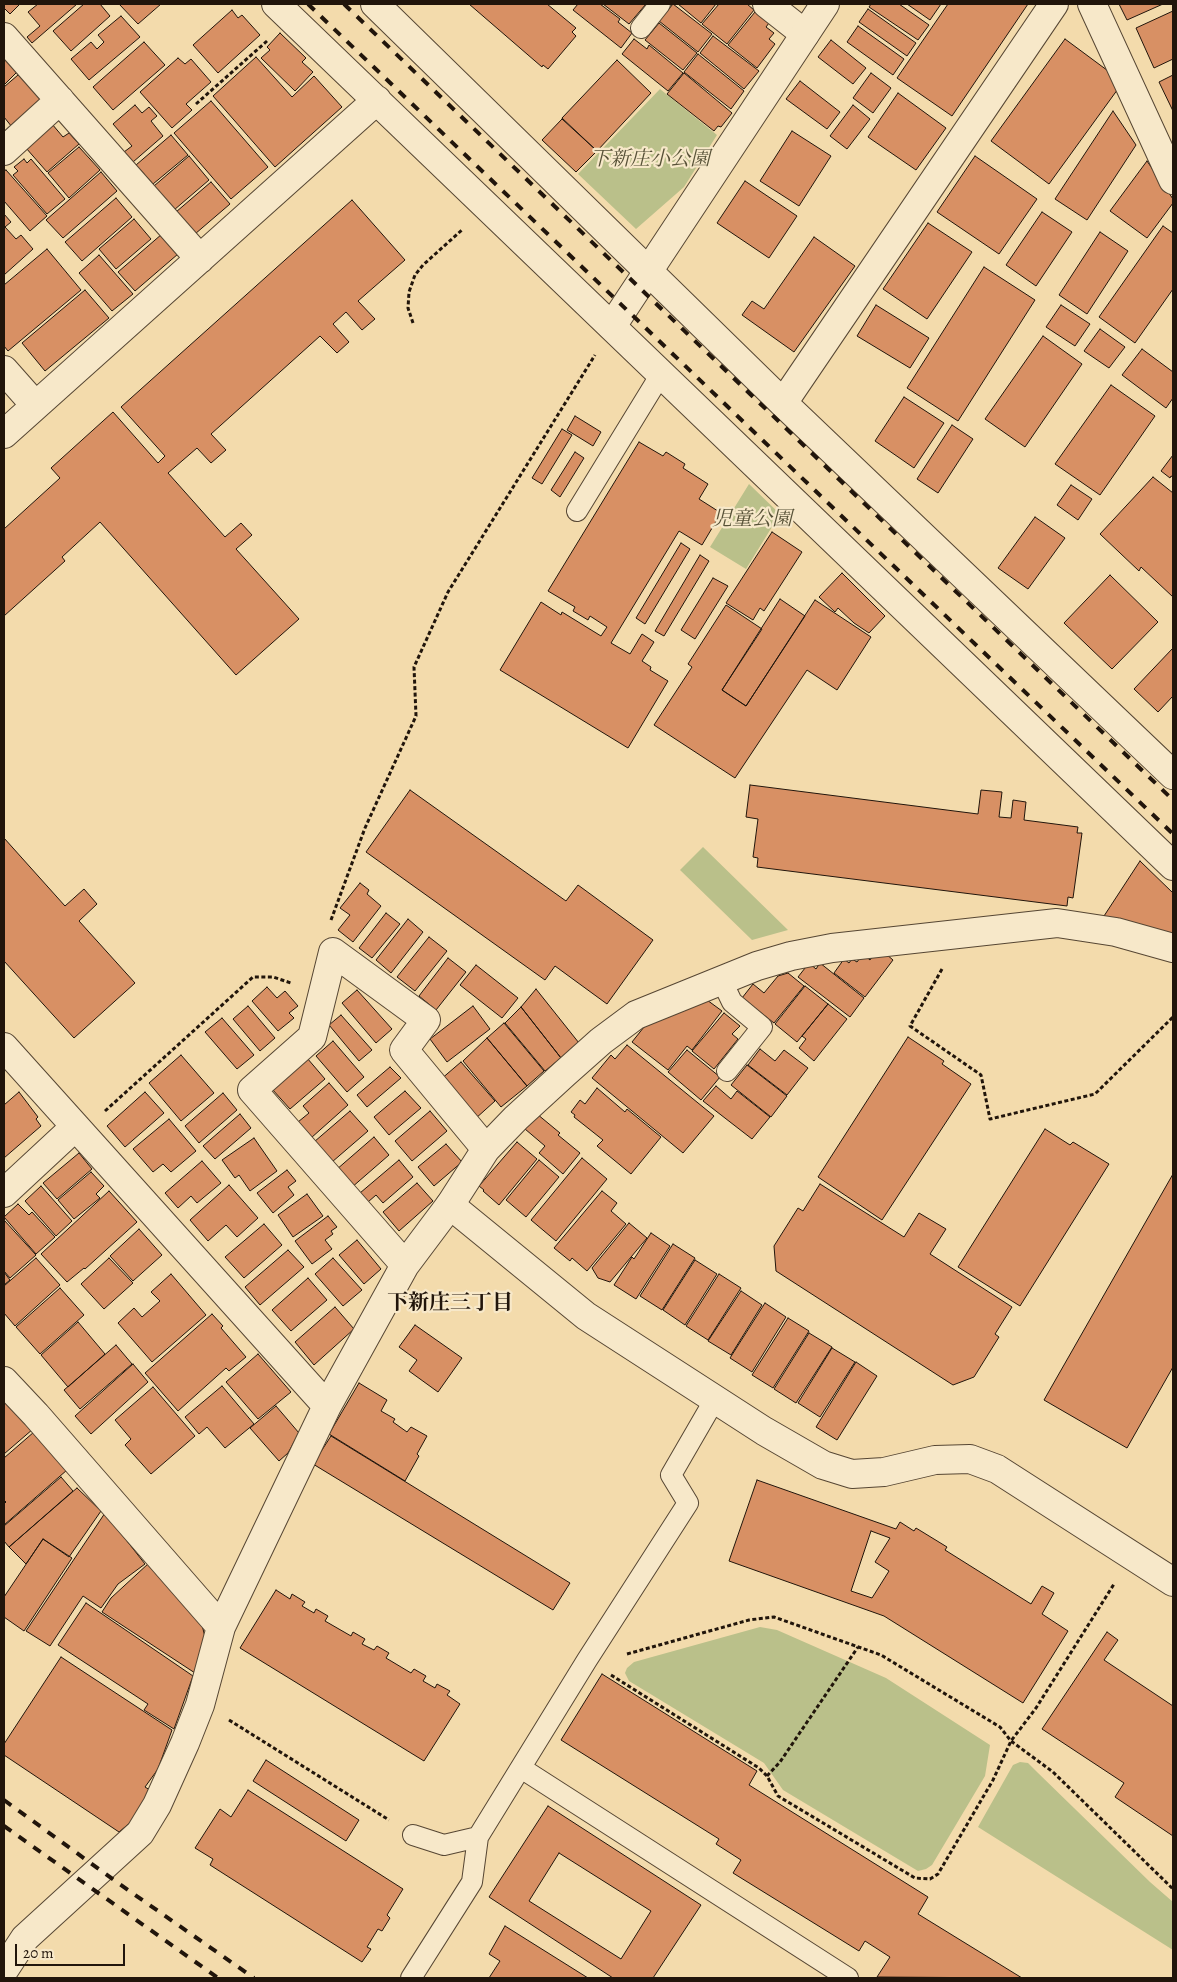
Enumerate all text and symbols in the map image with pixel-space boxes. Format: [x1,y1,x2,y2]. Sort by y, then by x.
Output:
park label: 下新庄小公園 [590,148,710,172]
park label: 児童公園 [712,508,792,532]
district label: 下新庄三丁目 [387,1291,513,1317]
scale bar [18,1934,128,1966]
text: 20 m [23,1943,54,1963]

